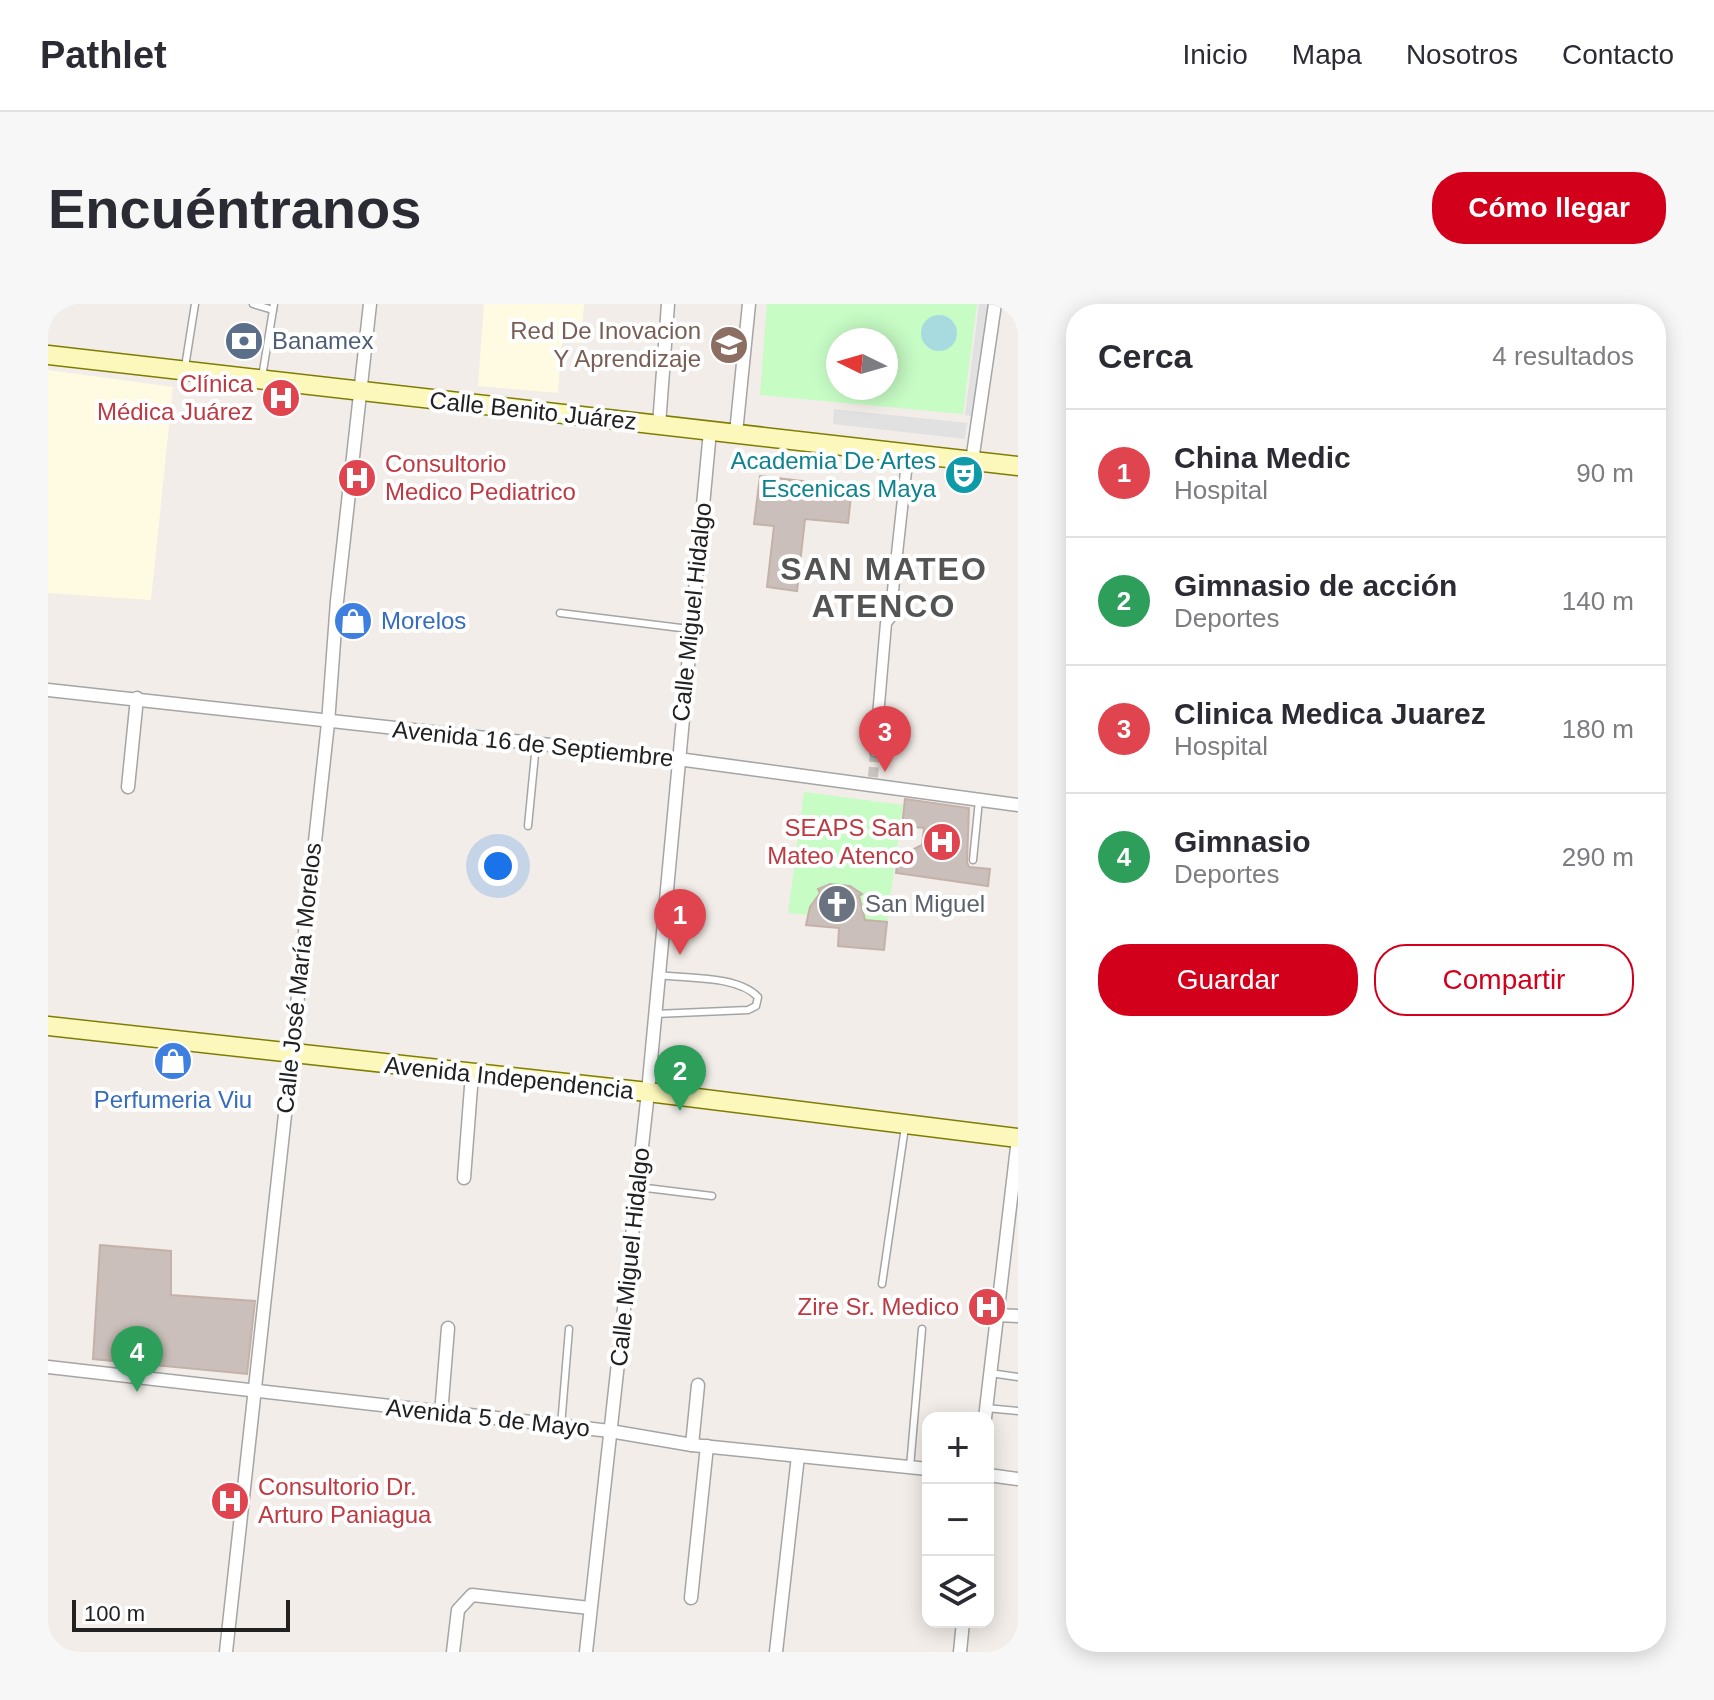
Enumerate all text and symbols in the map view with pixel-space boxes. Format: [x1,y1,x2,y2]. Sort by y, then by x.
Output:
text: Pathlet [40,34,167,76]
text: Inicio [1182,39,1248,70]
text: Mapa [1292,39,1362,70]
text: Nosotros [1406,39,1518,70]
text: Contacto [1562,39,1674,70]
button: Cómo llegar [1432,172,1666,244]
text: Encuéntranos [48,177,421,240]
place label: Red De Inovacion Y Aprendizaje [510,317,701,372]
bank icon: Banamex [223,320,265,362]
school or university icon: Red De Inovacion Y Aprendizaje [708,324,750,366]
place label: Banamex [272,327,373,354]
north arrow [826,328,898,400]
text: Cerca [1098,337,1193,375]
text: 4 resultados [1492,341,1634,371]
place label: Clínica Médica Juárez [97,370,254,425]
hospital icon: Clínica Médica Juárez [260,377,302,419]
street label: Calle Benito Juárez [428,386,638,435]
text: China Medic [1174,441,1351,474]
place label: Academia De Artes Escenicas Maya [731,447,937,502]
place label: Consultorio Medico Pediatrico [385,450,576,505]
theatre icon: Academia De Artes Escenicas Maya [943,454,985,496]
hospital icon: Consultorio Medico Pediatrico [336,457,378,499]
text: 1 [1117,458,1131,488]
text: 90 m [1576,458,1634,488]
text: Hospital [1174,475,1268,505]
street label: Calle Miguel Hidalgo [667,501,716,723]
district label: SAN MATEO ATENCO [780,551,988,624]
text: Gimnasio de acción [1174,569,1457,602]
text: 2 [1117,586,1131,616]
text: 140 m [1562,586,1634,616]
shop icon: Morelos [332,600,374,642]
text: Deportes [1174,603,1280,633]
place label: Morelos [381,607,466,634]
text: Clinica Medica Juarez [1174,697,1486,730]
pin: 3 [859,706,911,772]
text: 3 [1117,714,1131,744]
text: 180 m [1562,714,1634,744]
street label: Avenida 16 de Septiembre [391,715,675,772]
text: Hospital [1174,731,1268,761]
place label: SEAPS San Mateo Atenco [767,814,914,869]
hospital icon: SEAPS San Mateo Atenco [921,821,963,863]
text: Gimnasio [1174,825,1311,858]
street label: Calle José María Morelos [271,841,326,1115]
text: 4 [1117,842,1131,872]
text: 290 m [1562,842,1634,872]
your location [478,846,518,886]
text: Deportes [1174,859,1280,889]
church icon: San Miguel [816,883,858,925]
pin: 1 [654,889,706,955]
place label: San Miguel [865,890,985,917]
button: Guardar [1098,944,1358,1016]
button: Compartir [1374,944,1634,1016]
shop icon: Perfumeria Viu [152,1040,194,1082]
pin: 2 [654,1045,706,1111]
street label: Avenida Independencia [383,1051,636,1104]
place label: Perfumeria Viu [94,1086,252,1113]
street label: Calle Miguel Hidalgo [605,1146,654,1368]
hospital icon: Zire Sr. Medico [966,1286,1008,1328]
place label: Zire Sr. Medico [798,1293,959,1320]
pin: 4 [111,1326,163,1392]
street label: Avenida 5 de Mayo [385,1393,591,1442]
map controls [922,1412,994,1628]
button: + [922,1412,994,1484]
place label: Consultorio Dr. Arturo Paniagua [258,1473,432,1528]
hospital icon: Consultorio Dr. Arturo Paniagua [209,1480,251,1522]
button: − [922,1484,994,1556]
button: layers [922,1556,994,1628]
scale bar [72,1596,290,1632]
text: 100 m [84,1601,145,1626]

